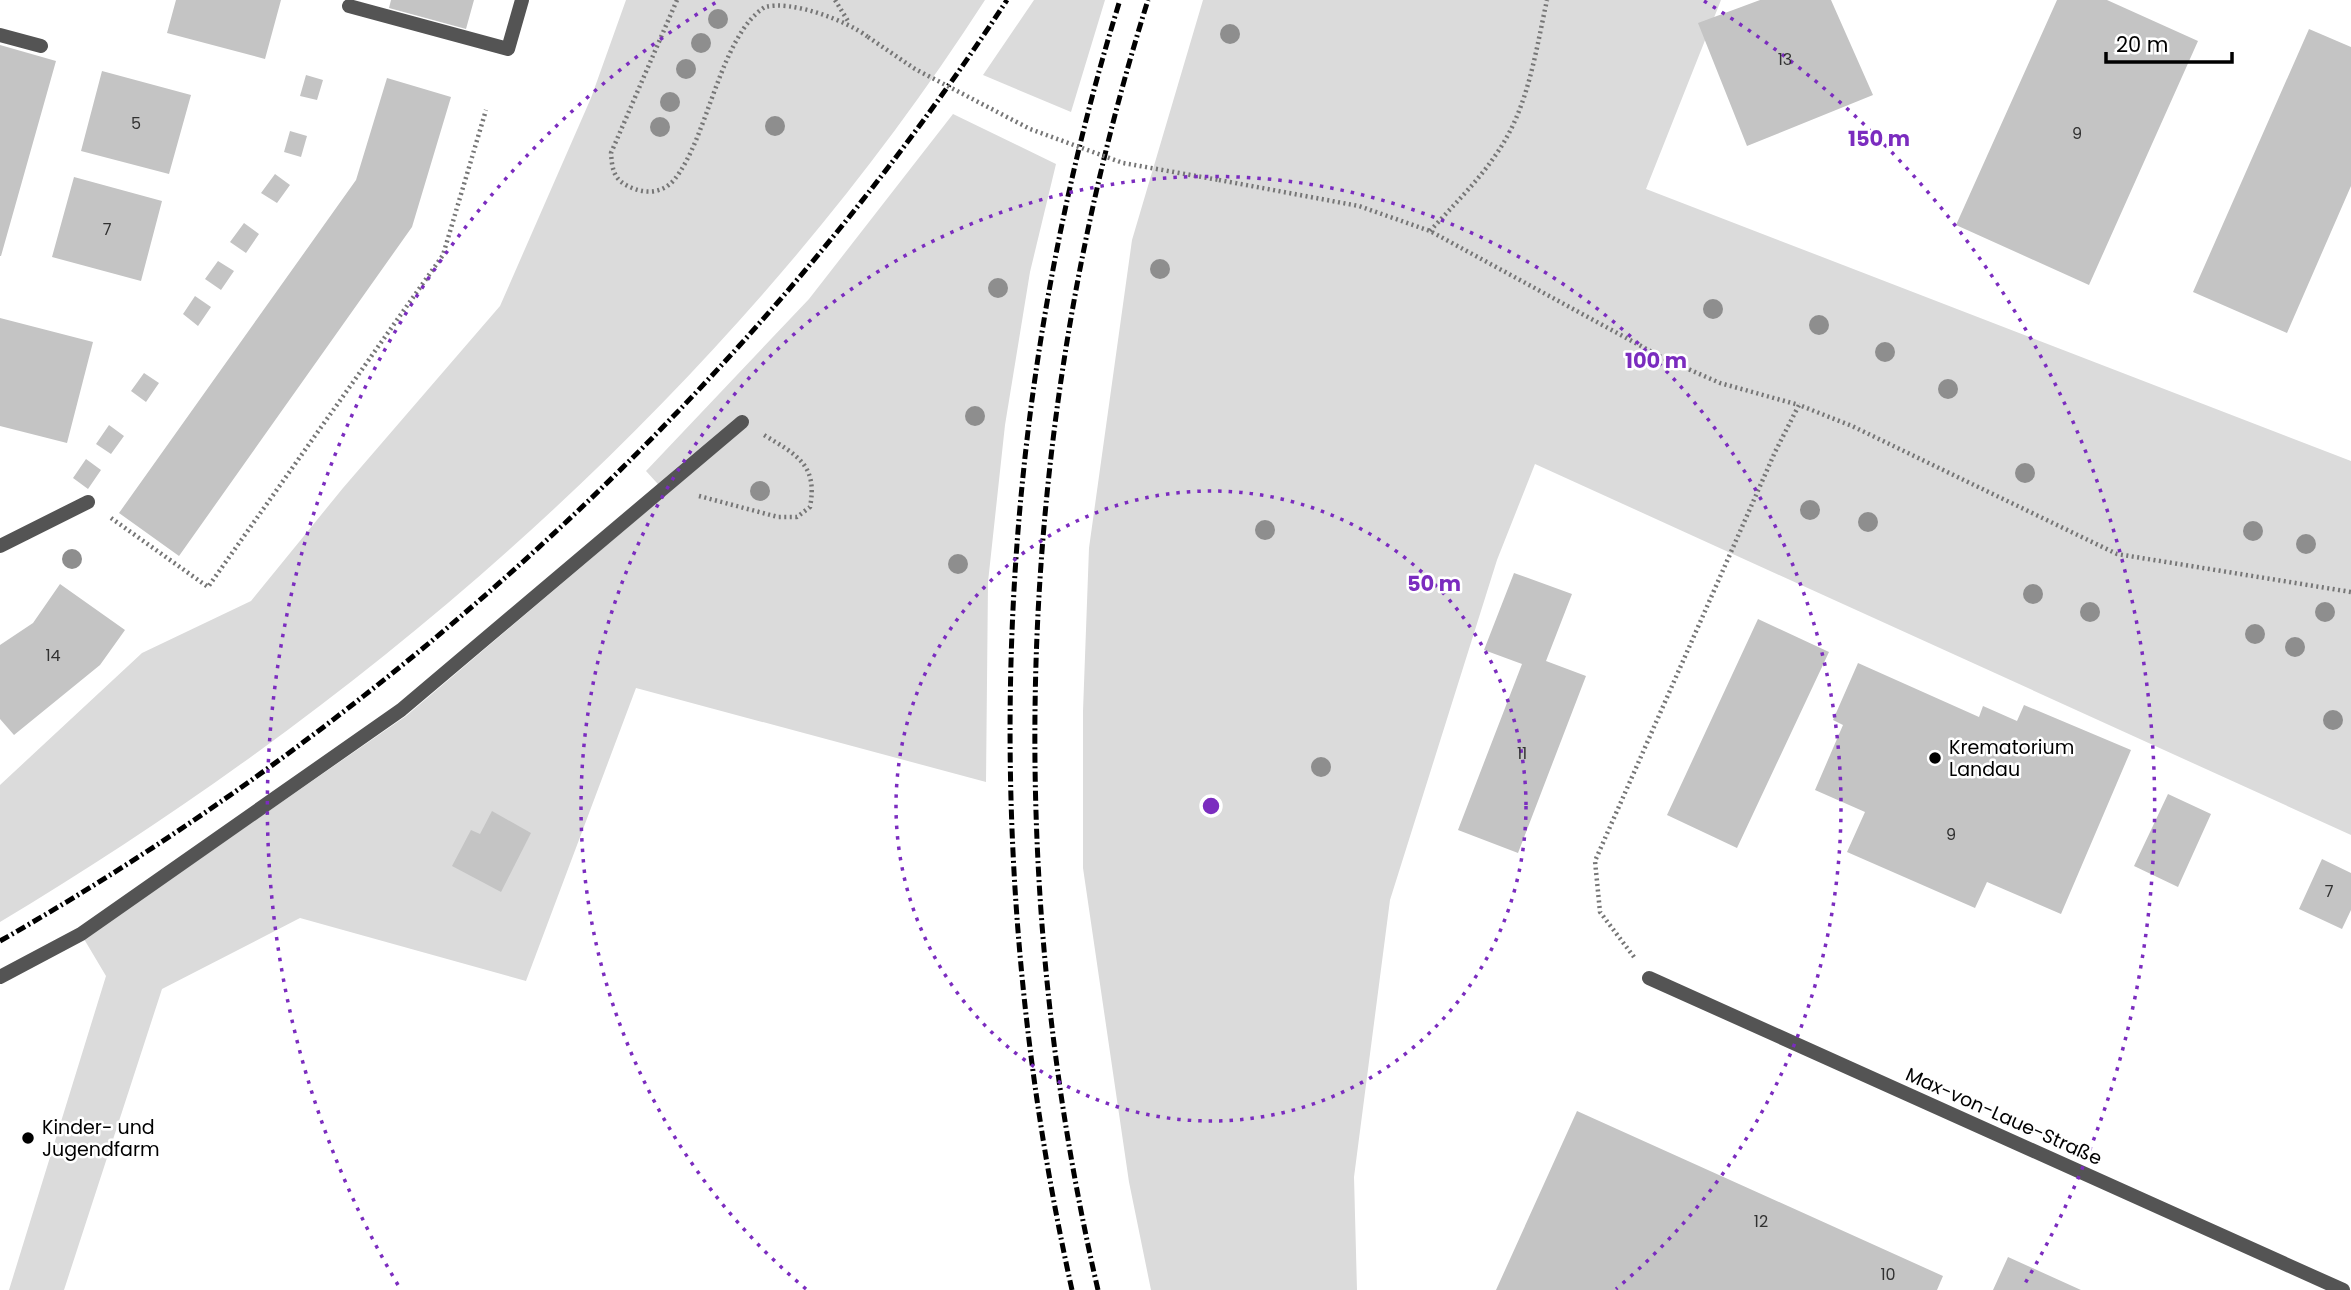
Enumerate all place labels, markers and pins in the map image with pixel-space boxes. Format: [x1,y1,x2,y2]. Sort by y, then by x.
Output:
place label: Krematorium Landau [1949,734,2074,783]
marker: Krematorium Landau [1927,750,1943,766]
centre of rings [1199,794,1223,818]
place label: Kinder- und Jugendfarm [42,1114,160,1163]
marker: Kinder- und Jugendfarm [20,1130,36,1146]

